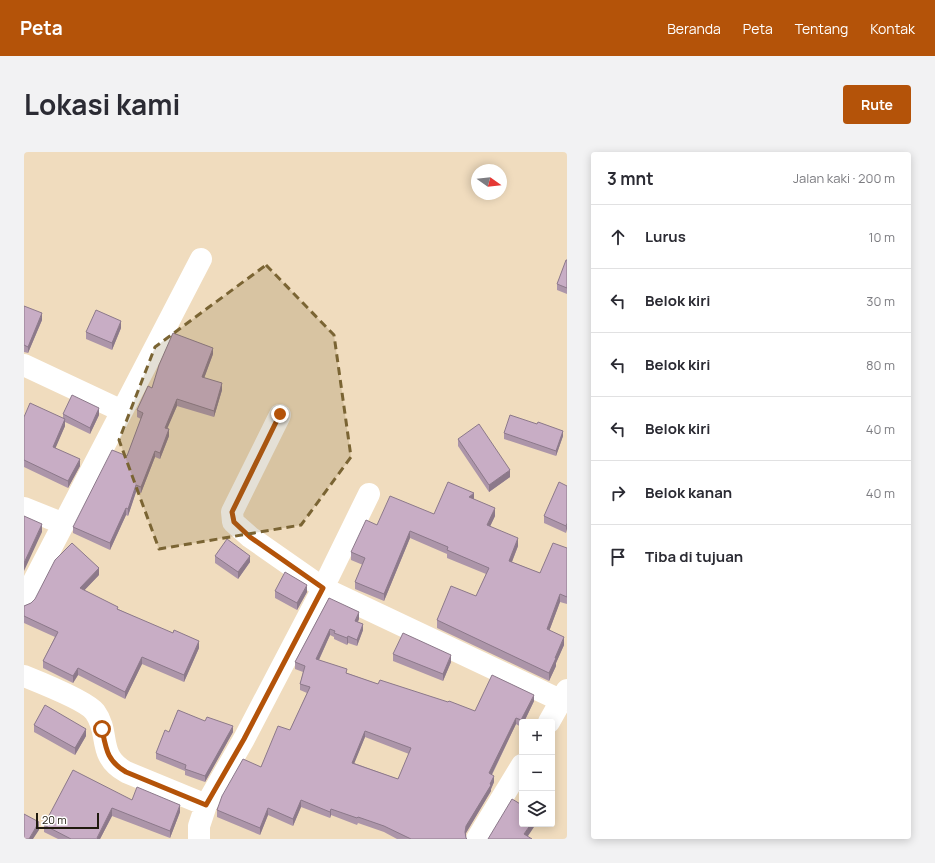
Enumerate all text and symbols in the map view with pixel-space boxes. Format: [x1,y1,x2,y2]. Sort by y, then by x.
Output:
text: Peta [20,15,63,41]
text: Beranda [667,19,721,38]
text: Peta [743,19,773,38]
text: Tentang [795,19,848,38]
text: Kontak [870,19,915,38]
text: Lokasi kami [24,85,180,123]
button: Rute [843,85,911,124]
north arrow [471,164,507,200]
text: 3 mnt [607,167,654,190]
text: Jalan kaki · 200 m [793,169,895,187]
icon: ahead [607,226,629,248]
text: Lurus [645,226,686,247]
text: 10 m [868,228,895,246]
icon: left [607,290,629,312]
text: Belok kiri [645,290,711,311]
text: 30 m [866,292,895,310]
icon: left [607,354,629,376]
text: Belok kiri [645,354,711,375]
text: 80 m [866,356,895,374]
route end [271,405,289,423]
icon: left [607,418,629,440]
text: Belok kiri [645,418,711,439]
text: 40 m [866,420,895,438]
icon: right [607,482,629,504]
text: Belok kanan [645,482,732,503]
text: 40 m [866,484,895,502]
icon: arrive [607,546,629,568]
text: Tiba di tujuan [645,546,743,567]
map controls [519,719,555,827]
button: + [519,719,555,755]
route start [93,720,111,738]
button: − [519,755,555,791]
button: layers [519,791,555,827]
scale bar [36,811,99,830]
text: 20 m [42,812,67,827]

